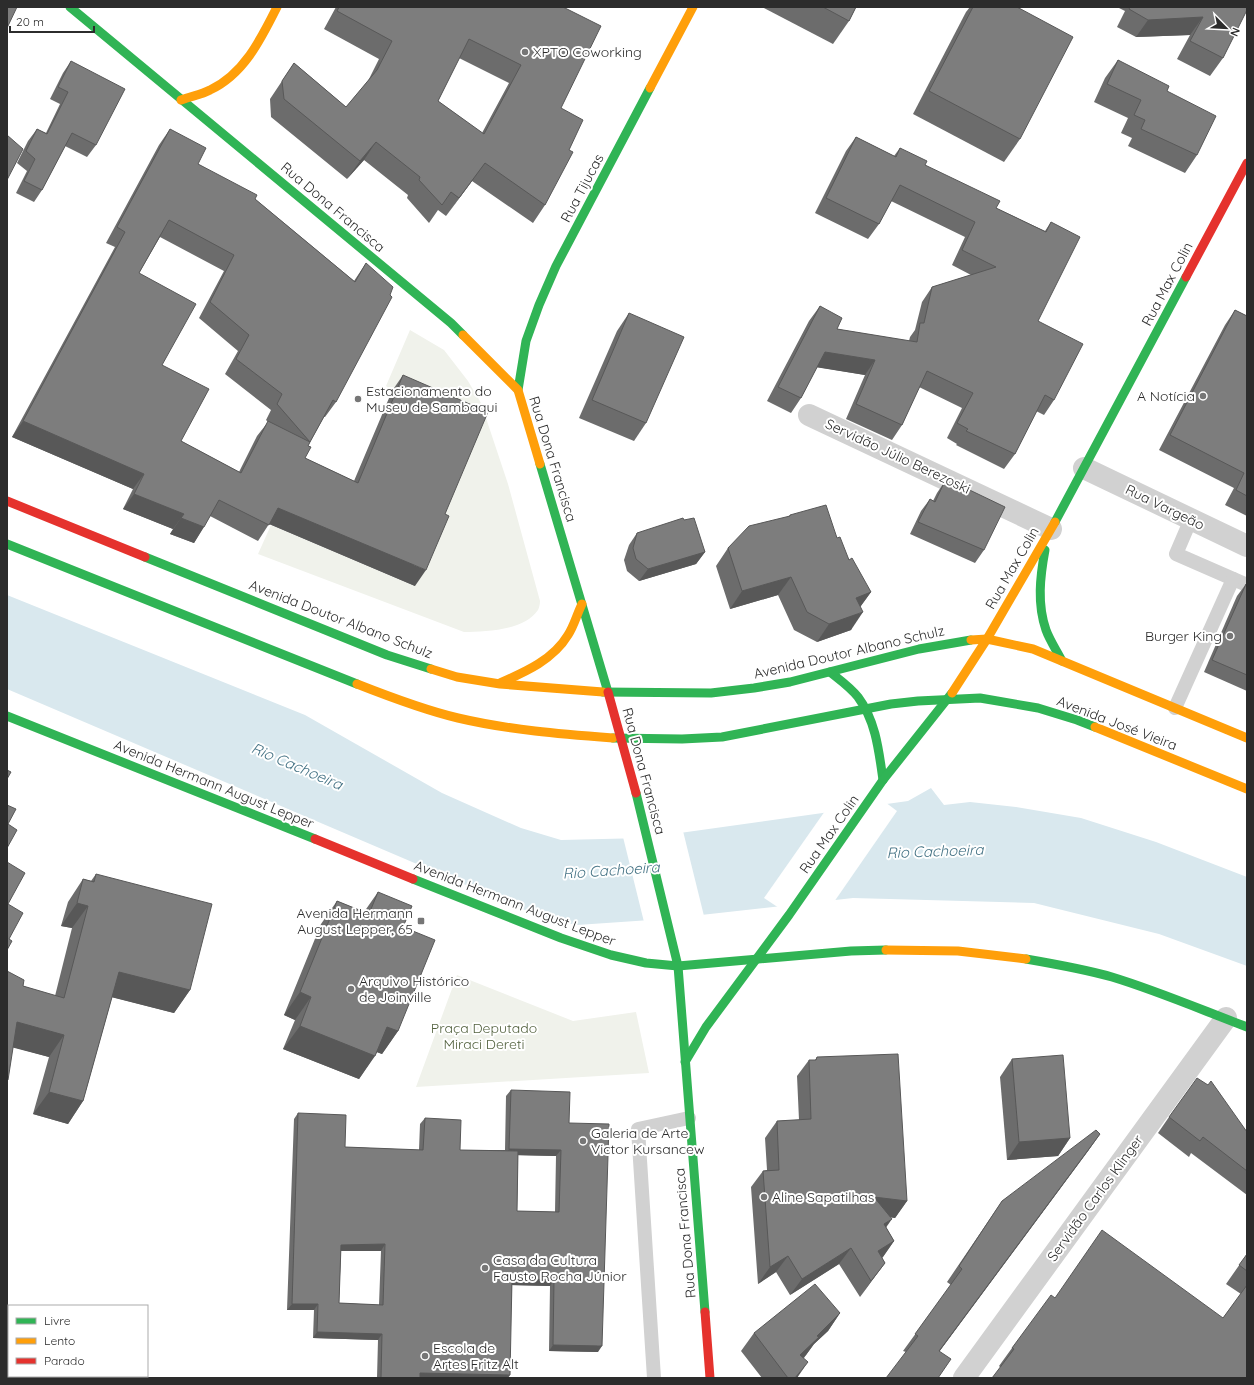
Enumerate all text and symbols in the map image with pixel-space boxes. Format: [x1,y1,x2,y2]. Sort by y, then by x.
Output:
scale bar [10,8,94,34]
north arrow [1206,8,1246,48]
text: 20 m [16,14,44,29]
text: N [1227,26,1243,39]
place label: XPTO Coworking [533,43,642,61]
marker: XPTO Coworking [520,47,530,57]
street label: Rua Tijucas [556,151,608,225]
street label: Rua Dona Francisca [277,158,389,256]
street label: Rua Max Colin [1137,239,1197,329]
place label: Estacionamento do Museu de Sambaqui [366,382,498,416]
place label: A Notícia [1137,387,1195,405]
marker: A Notícia [1198,391,1208,401]
marker: Estacionamento do Museu de Sambaqui [353,394,363,404]
street label: Rua Dona Francisca [525,394,581,524]
street label: Servidão Júlio Berezoski [823,414,973,498]
street label: Rua Vargeão [1123,480,1207,534]
street label: Rua Max Colin [981,524,1043,612]
street label: Avenida Doutor Albano Schulz [247,576,436,663]
street label: Avenida Doutor Albano Schulz [752,621,946,683]
place label: Burger King [1145,627,1222,645]
marker: Burger King [1225,631,1235,641]
street label: Avenida José Vieira [1054,692,1180,754]
street label: Rua Dona Francisca [618,706,670,836]
street label: Avenida Hermann August Lepper [111,735,317,833]
water label: Rio Cachoeira [249,738,346,794]
street label: Rua Max Colin [795,791,863,877]
water label: Rio Cachoeira [886,840,985,862]
street label: Avenida Hermann August Lepper [412,856,619,950]
water label: Rio Cachoeira [562,857,661,883]
place label: Avenida Hermann August Lepper, 65 [296,904,413,938]
marker: Avenida Hermann August Lepper, 65 [416,916,426,926]
place label: Arquivo Histórico de Joinville [359,972,469,1006]
marker: Arquivo Histórico de Joinville [346,984,356,994]
park label: Praça Deputado Miraci Dereti [431,1019,537,1053]
place label: Galeria de Arte Victor Kursancew [591,1124,705,1158]
street label: Servidão Carlos Klinger [1043,1131,1147,1265]
marker: Galeria de Arte Victor Kursancew [578,1136,588,1146]
street label: Rua Dona Francisca [670,1167,700,1299]
place label: Aline Sapatilhas [772,1188,874,1206]
marker: Aline Sapatilhas [759,1192,769,1202]
place label: Casa da Cultura Fausto Rocha Júnior [493,1251,627,1285]
marker: Casa da Cultura Fausto Rocha Júnior [480,1263,490,1273]
legend [8,1305,148,1377]
text: Livre [44,1313,71,1328]
text: Lento [44,1333,75,1348]
place label: Escola de Artes Fritz Alt [433,1339,519,1373]
marker: Escola de Artes Fritz Alt [420,1351,430,1361]
text: Parado [44,1353,85,1368]

